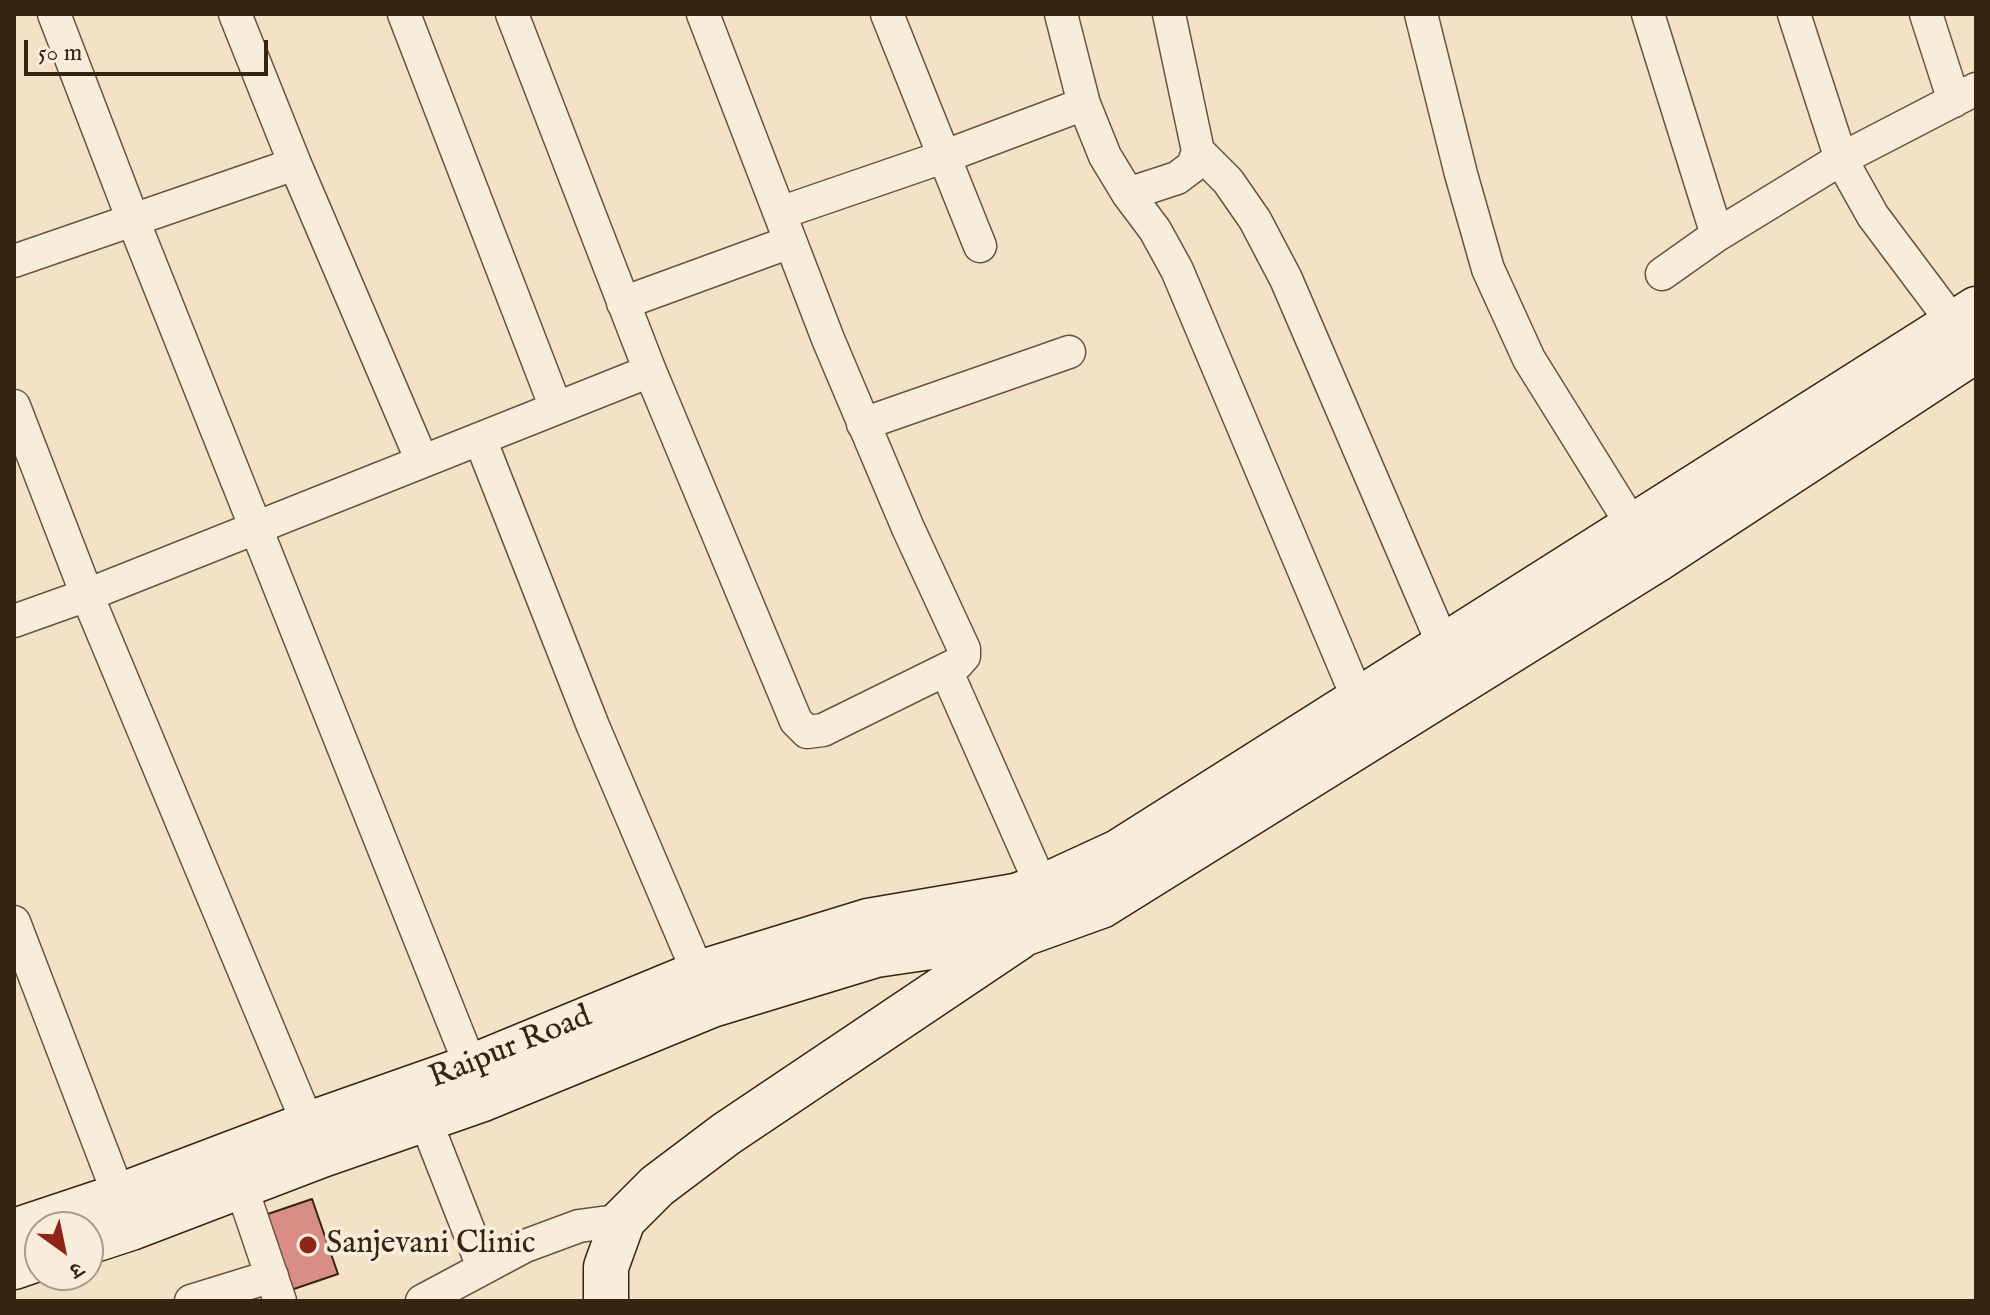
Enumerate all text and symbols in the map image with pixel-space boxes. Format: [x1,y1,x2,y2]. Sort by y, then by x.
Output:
scale bar [28,24,272,74]
text: 50 m [38,38,82,69]
street label: Raipur Road [424,999,598,1099]
north arrow [24,1211,104,1291]
place label: Sanjevani Clinic [326,1226,535,1264]
marker: Sanjevani Clinic [297,1234,319,1256]
text: उ [64,1255,88,1284]

